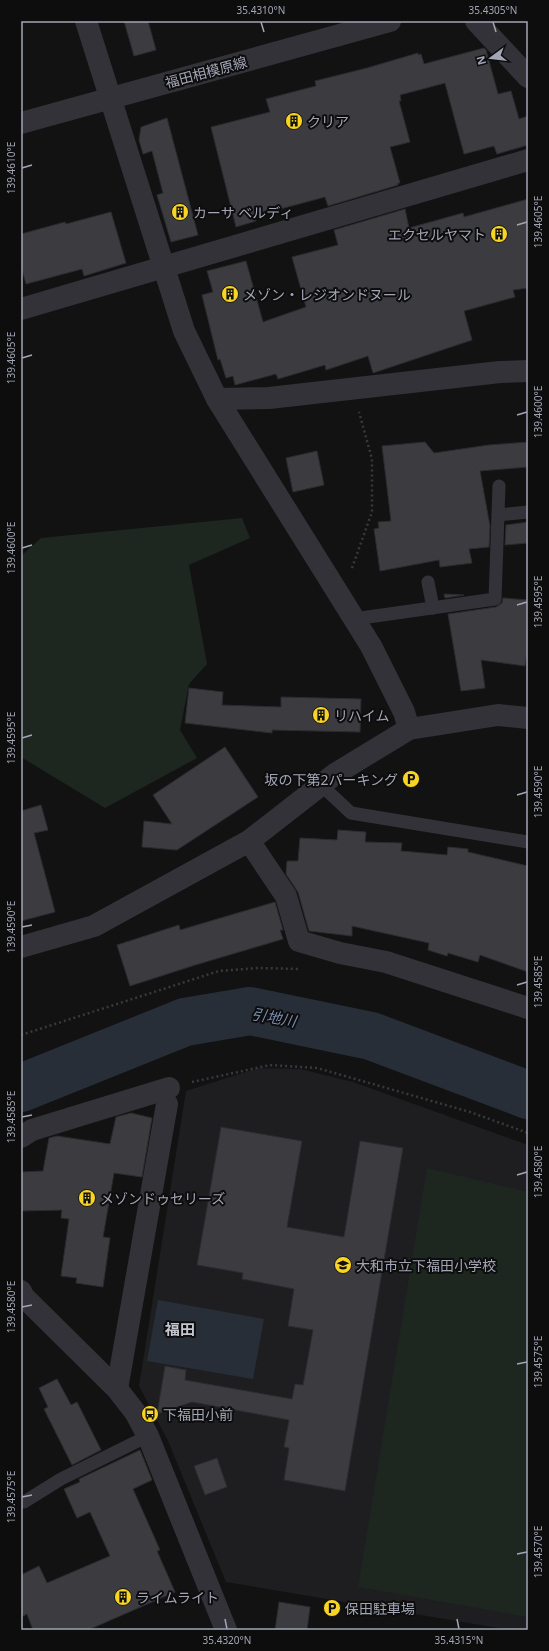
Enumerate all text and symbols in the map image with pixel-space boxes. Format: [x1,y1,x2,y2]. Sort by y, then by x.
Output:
text: 35.4310°N [237,3,285,17]
text: 35.4305°N [469,3,517,17]
north arrow [471,38,511,78]
street label: 福田相模原線 [163,52,249,92]
text: N [472,54,489,67]
building icon: クリア [284,111,304,131]
place label: クリア [307,112,349,131]
text: 139.4610°E [4,142,18,194]
text: 139.4605°E [531,196,545,248]
building icon: カーサ ベルディ [170,202,190,222]
place label: カーサ ベルディ [193,203,293,222]
building icon: エクセルヤマト [489,224,509,244]
place label: エクセルヤマト [388,225,486,244]
building icon: メゾン・レジオンドヌール [220,284,240,304]
place label: メゾン・レジオンドヌール [243,285,411,304]
text: 139.4605°E [4,332,18,384]
text: 139.4600°E [531,386,545,438]
text: 139.4600°E [4,522,18,574]
text: 139.4595°E [531,576,545,628]
building icon: リハイム [311,705,331,725]
place label: リハイム [334,706,389,725]
text: 139.4595°E [4,712,18,764]
text: 139.4590°E [531,766,545,818]
parking icon: 坂の下第2パーキング [401,769,421,789]
place label: 坂の下第2パーキング [264,770,398,789]
text: 139.4590°E [4,901,18,953]
text: 139.4585°E [531,956,545,1008]
water label: 引地川 [250,1003,300,1031]
text: 139.4585°E [4,1091,18,1143]
text: 139.4580°E [531,1146,545,1198]
building icon: メゾンドゥセリーズ [77,1188,97,1208]
place label: メゾンドゥセリーズ [100,1189,225,1208]
school or university icon: 大和市立下福田小学校 [333,1255,353,1275]
place label: 大和市立下福田小学校 [356,1256,496,1275]
text: 139.4580°E [4,1281,18,1333]
district label: 福田 [164,1319,195,1339]
text: 139.4575°E [531,1336,545,1388]
bus stop icon: 下福田小前 [140,1404,160,1424]
place label: 下福田小前 [163,1405,233,1424]
text: 139.4575°E [4,1471,18,1523]
text: 139.4570°E [531,1526,545,1578]
building icon: ライムライト [113,1587,133,1607]
place label: ライムライト [136,1588,219,1607]
parking icon: 保田駐車場 [322,1598,342,1618]
place label: 保田駐車場 [345,1599,415,1618]
text: 35.4320°N [203,1633,251,1647]
text: 35.4315°N [435,1633,483,1647]

